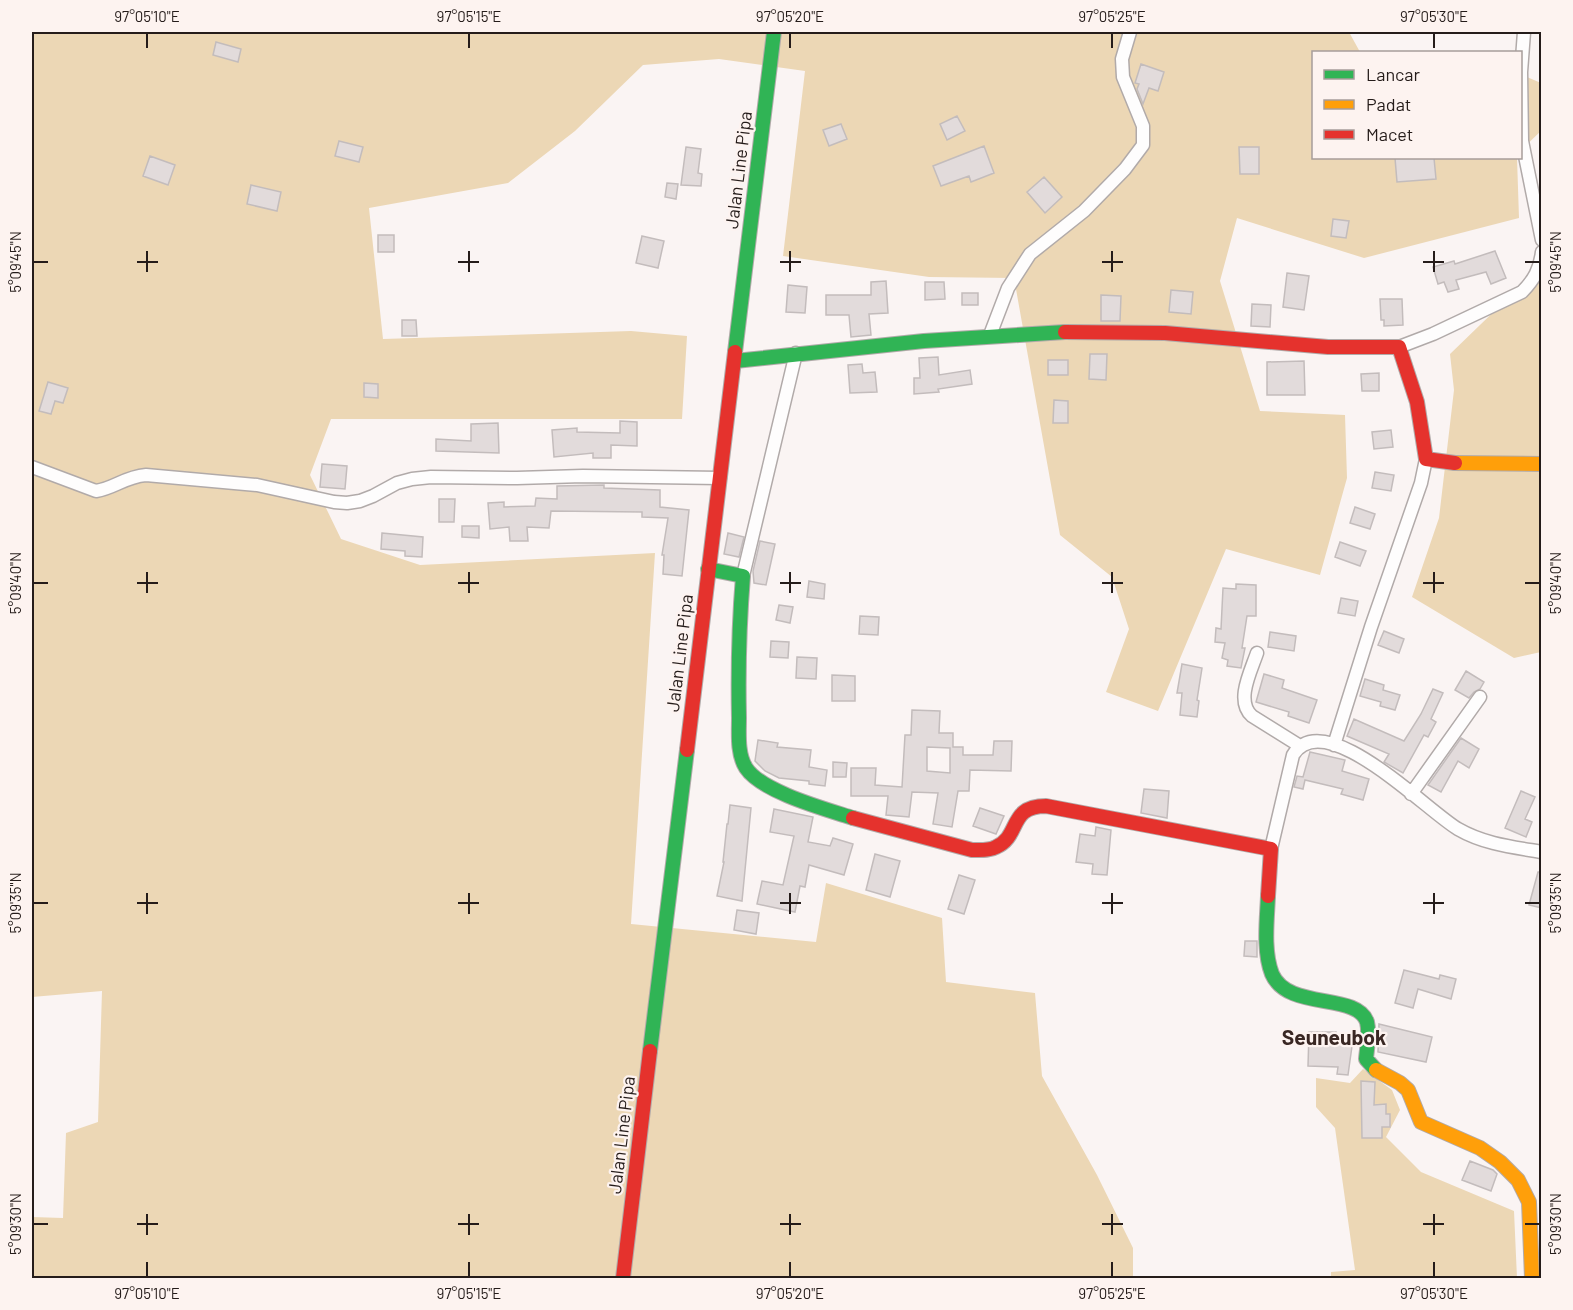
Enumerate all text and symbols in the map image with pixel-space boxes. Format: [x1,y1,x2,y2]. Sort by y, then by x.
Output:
text: 97°05'10"E [114,7,180,25]
text: 97°05'15"E [437,7,501,25]
text: 97°05'20"E [756,7,824,25]
text: 97°05'25"E [1078,7,1146,25]
text: 97°05'30"E [1400,7,1468,25]
legend [1312,51,1522,159]
text: Lancar [1366,63,1421,85]
text: Padat [1366,93,1411,115]
street label: Jalan Line Pipa [720,110,756,230]
text: Macet [1366,123,1413,145]
text: 5°09'45"N [6,231,24,293]
text: 5°09'45"N [1546,231,1564,293]
text: 5°09'40"N [6,552,24,614]
text: 5°09'40"N [1546,552,1564,614]
street label: Jalan Line Pipa [661,593,697,713]
text: 5°09'35"N [6,872,24,934]
text: 5°09'35"N [1546,872,1564,934]
district label: Seuneubok [1282,1024,1386,1049]
street label: Jalan Line Pipa [603,1075,639,1195]
text: 5°09'30"N [6,1193,24,1255]
text: 5°09'30"N [1546,1193,1564,1255]
text: 97°05'10"E [114,1284,180,1302]
text: 97°05'15"E [437,1284,501,1302]
text: 97°05'20"E [756,1284,824,1302]
text: 97°05'25"E [1078,1284,1146,1302]
text: 97°05'30"E [1400,1284,1468,1302]

